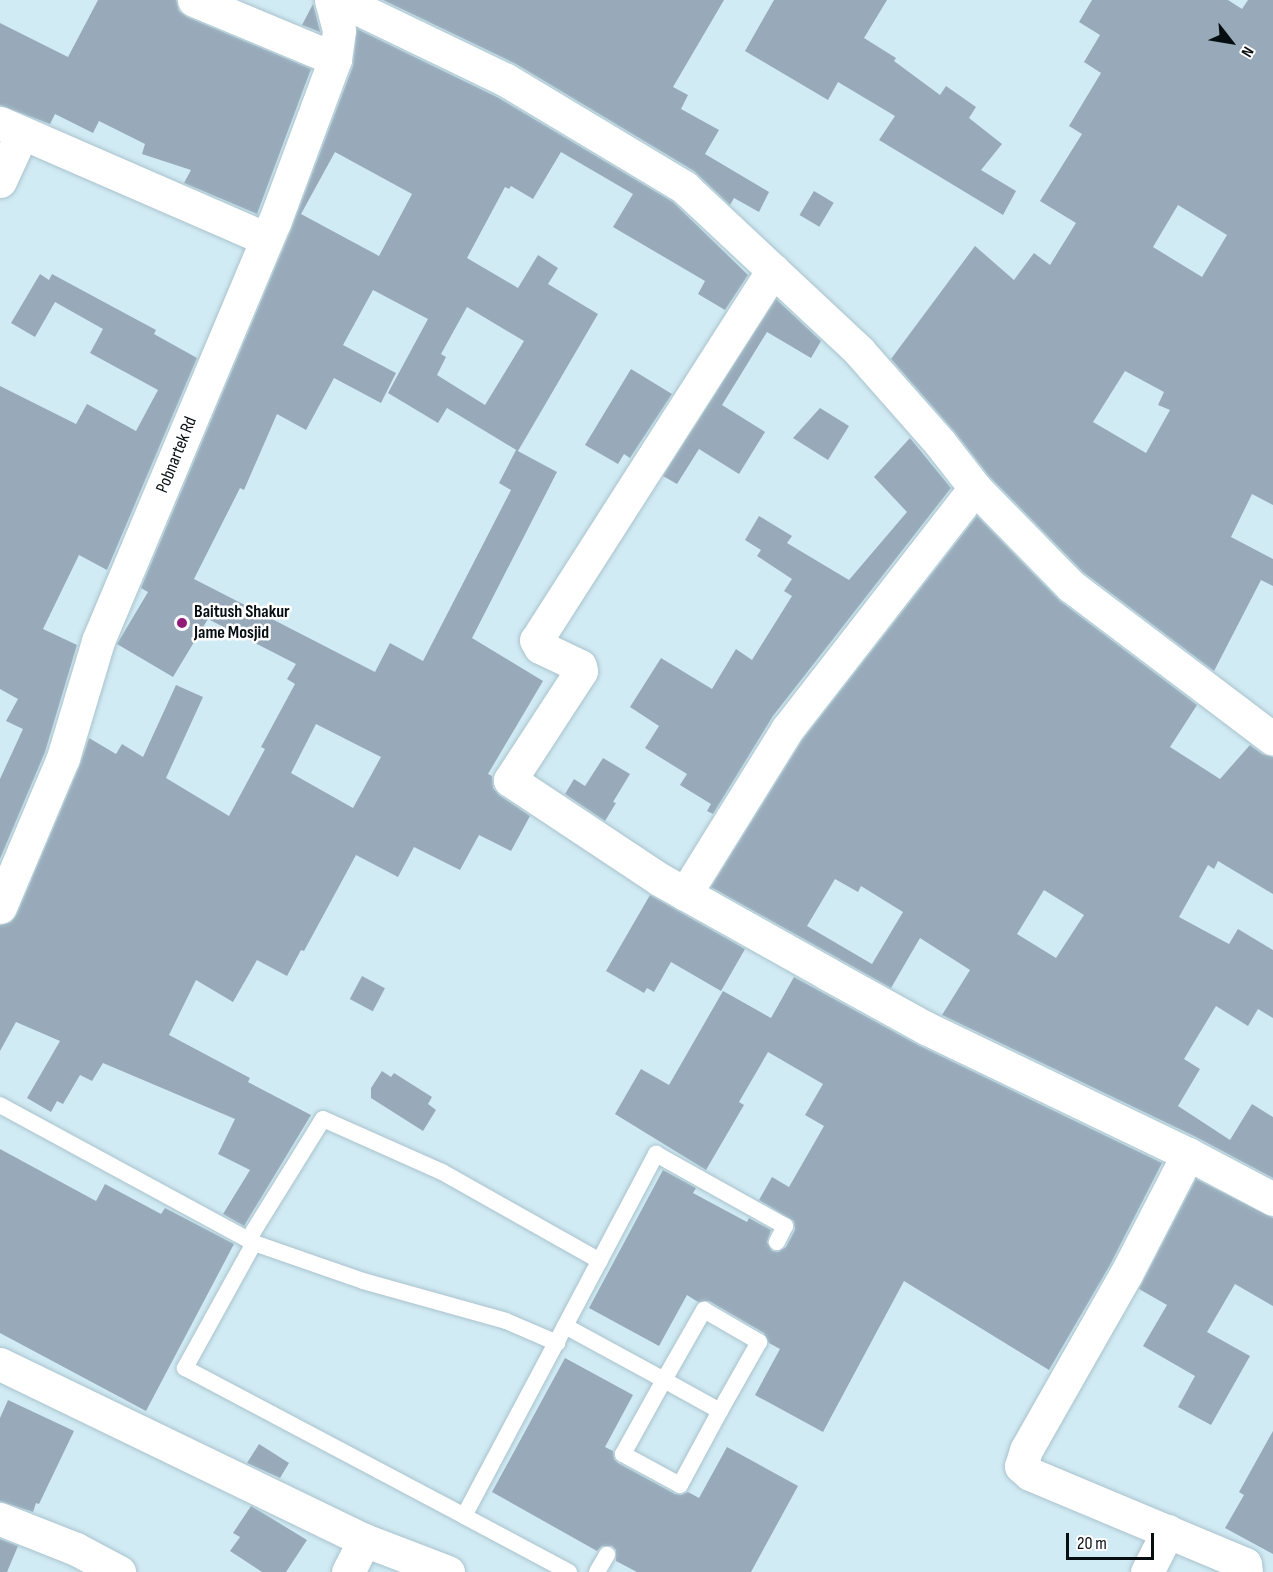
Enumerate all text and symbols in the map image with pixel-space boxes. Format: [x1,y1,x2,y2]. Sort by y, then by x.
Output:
north arrow [1201,12,1261,72]
text: N [1237,43,1257,60]
street label: Pobnartek Rd [152,414,202,496]
place label: Baitush Shakur Jame Mosjid [194,602,290,644]
marker: Baitush Shakur Jame Mosjid [175,616,189,630]
scale bar [1069,1521,1158,1559]
text: 20 m [1077,1533,1107,1554]

